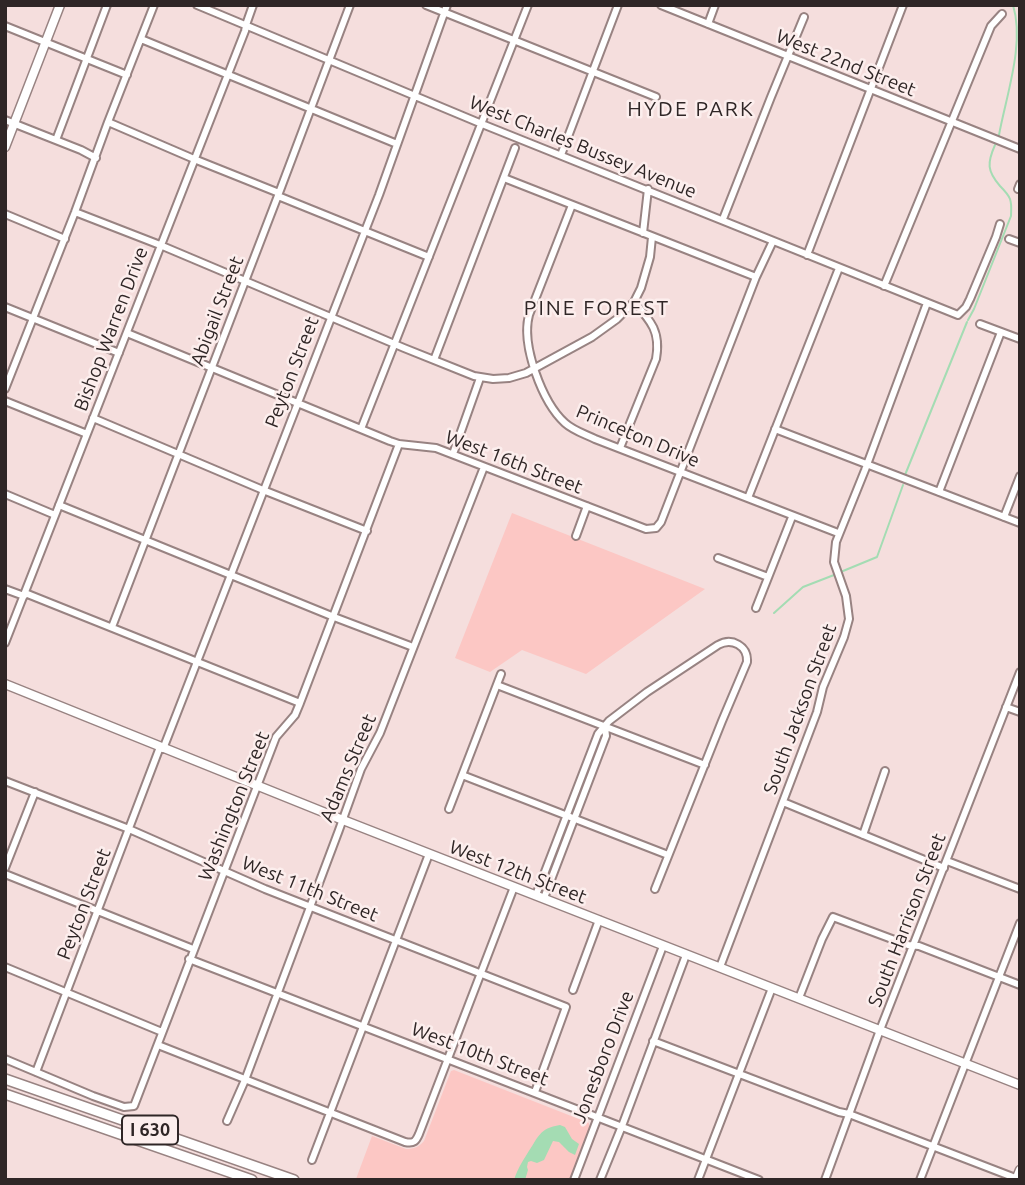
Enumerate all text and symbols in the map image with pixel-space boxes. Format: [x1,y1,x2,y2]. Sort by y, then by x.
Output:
street label: West 22nd Street [773,25,919,101]
street label: West Charles Bussey Avenue [466,91,700,203]
district label: HYDE PARK [628,96,754,122]
street label: Bishop Warren Drive [69,244,153,414]
street label: Abigail Street [186,253,248,369]
district label: PINE FOREST [525,295,669,321]
street label: Peyton Street [260,313,324,431]
street label: Princeton Drive [573,400,703,472]
street label: West 16th Street [442,425,586,499]
street label: South Jackson Street [759,621,841,797]
street label: Adams Street [315,710,381,826]
street label: Washington Street [194,728,274,884]
street label: South Harrison Street [863,830,951,1010]
street label: West 12th Street [446,835,590,909]
street label: Peyton Street [52,845,116,963]
street label: West 11th Street [239,851,381,927]
street label: Jonesboro Drive [567,988,639,1126]
street label: West 10th Street [408,1017,552,1091]
road number: I 630 [122,1115,178,1144]

